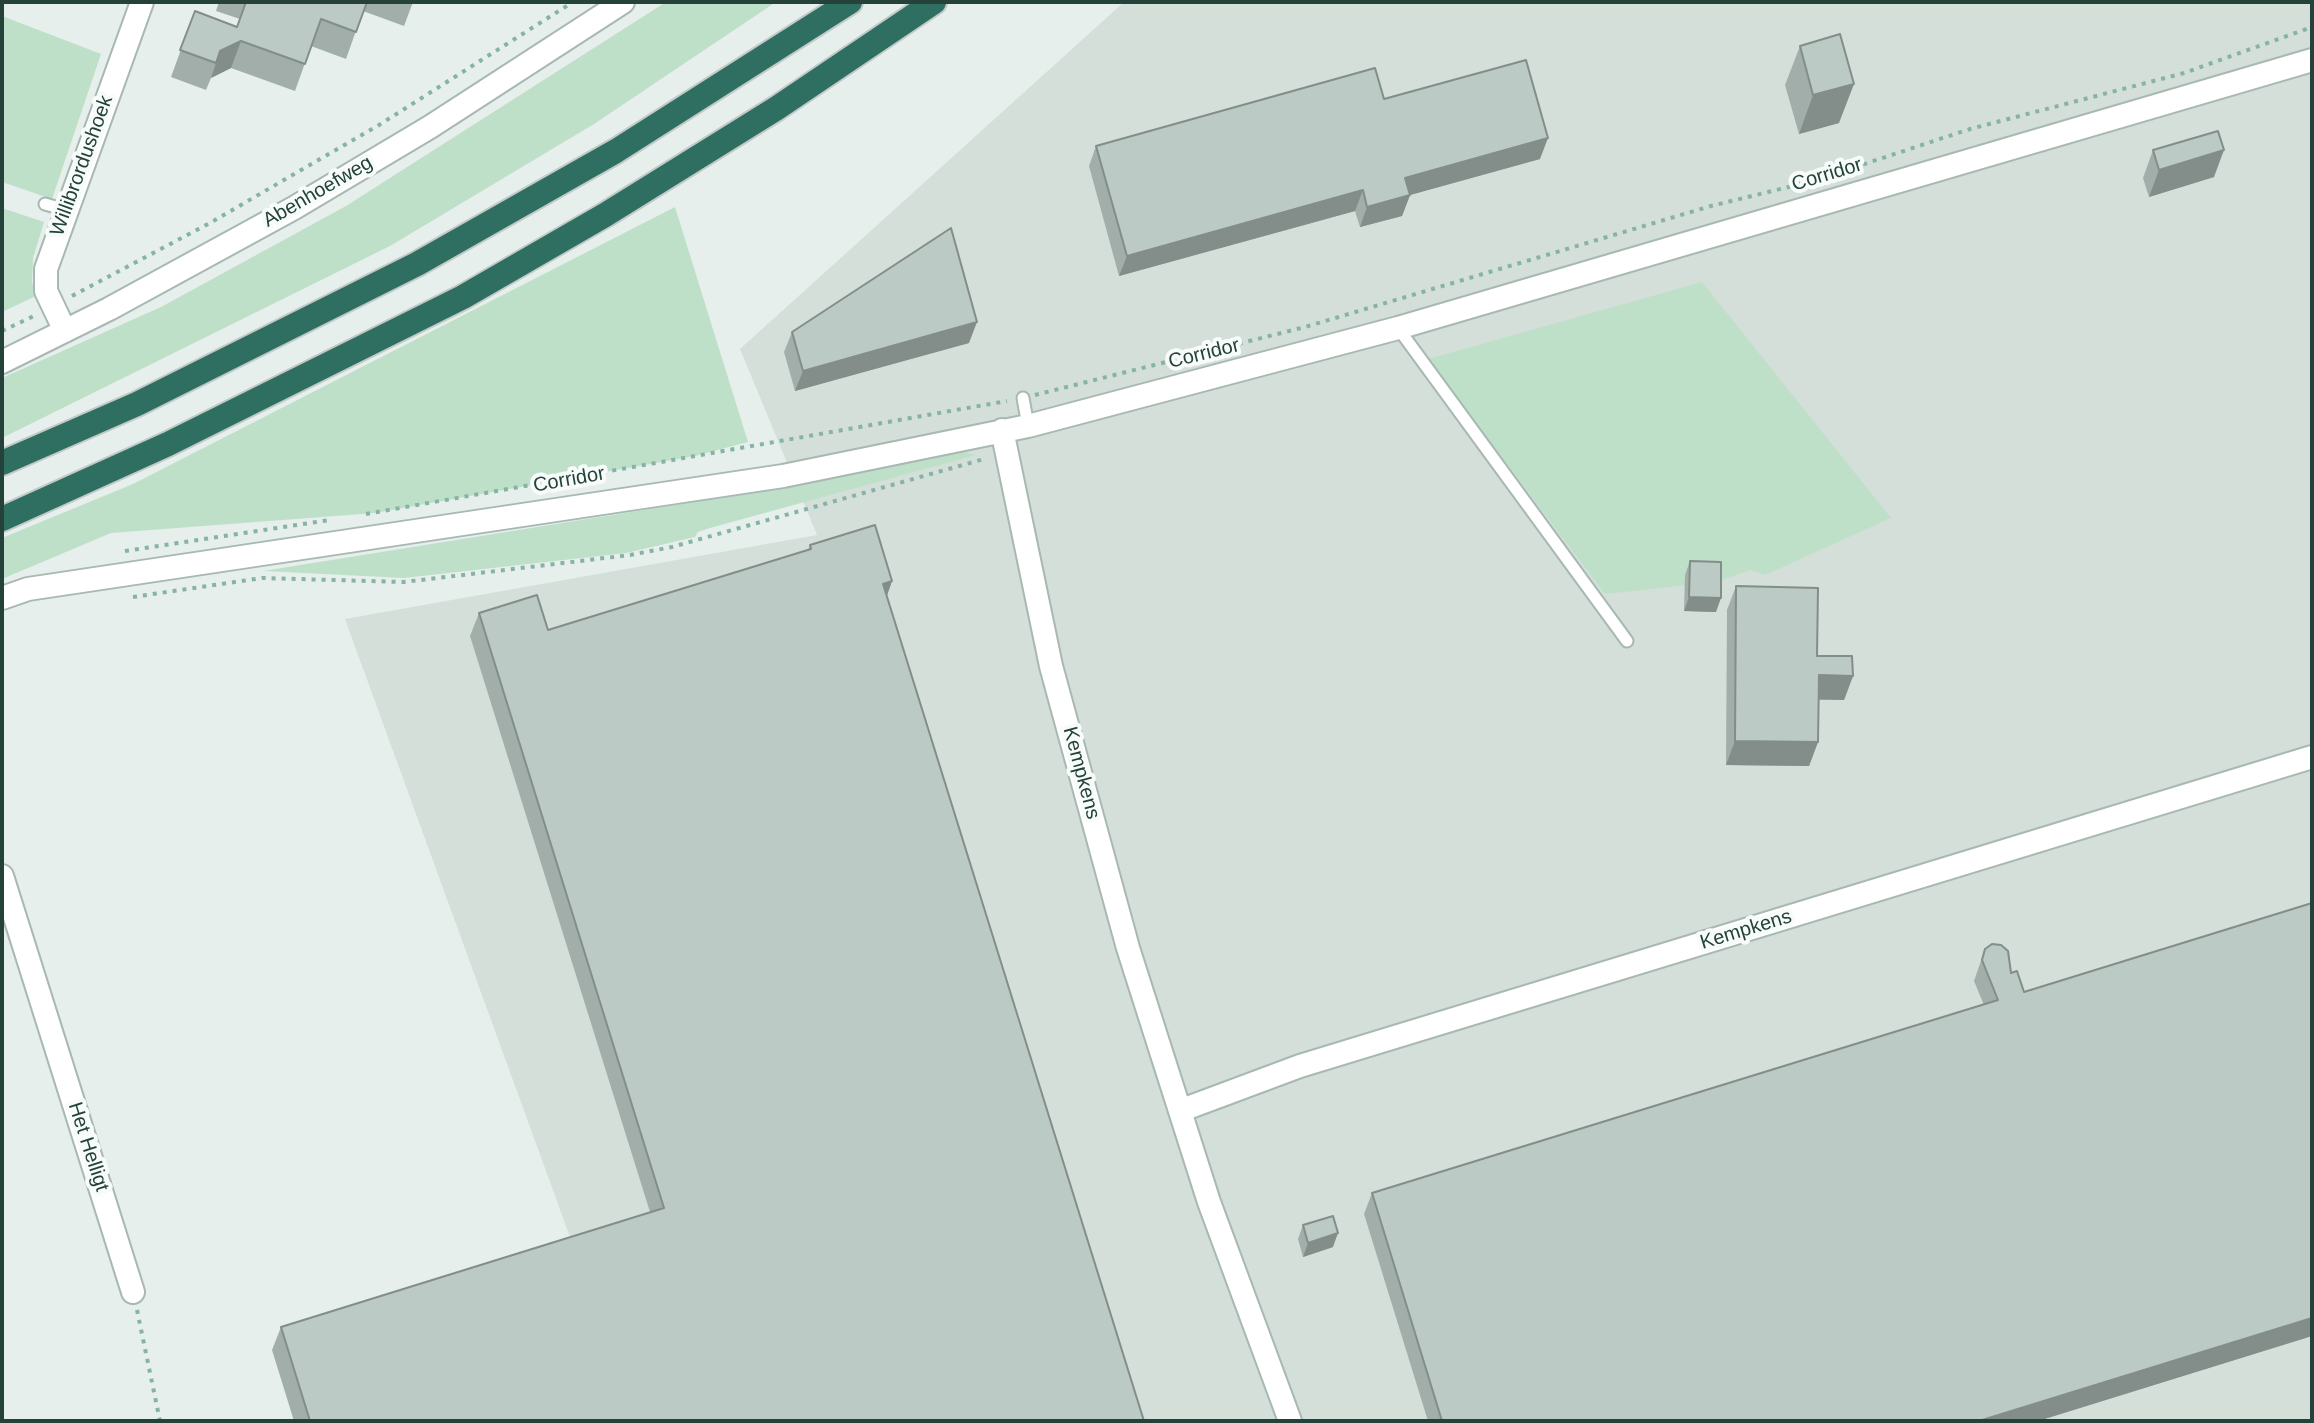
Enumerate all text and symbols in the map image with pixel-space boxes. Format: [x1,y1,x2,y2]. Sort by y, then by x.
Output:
street label: Willibrordushoek [45,92,119,240]
street label: Abenhoefweg [259,151,377,233]
street label: Corridor [1789,153,1865,197]
street label: Corridor [1166,334,1242,374]
street label: Corridor [531,462,607,498]
street label: Kempkens [1057,724,1105,822]
street label: Kempkens [1697,905,1795,955]
street label: Het Helligt [62,1099,114,1195]

